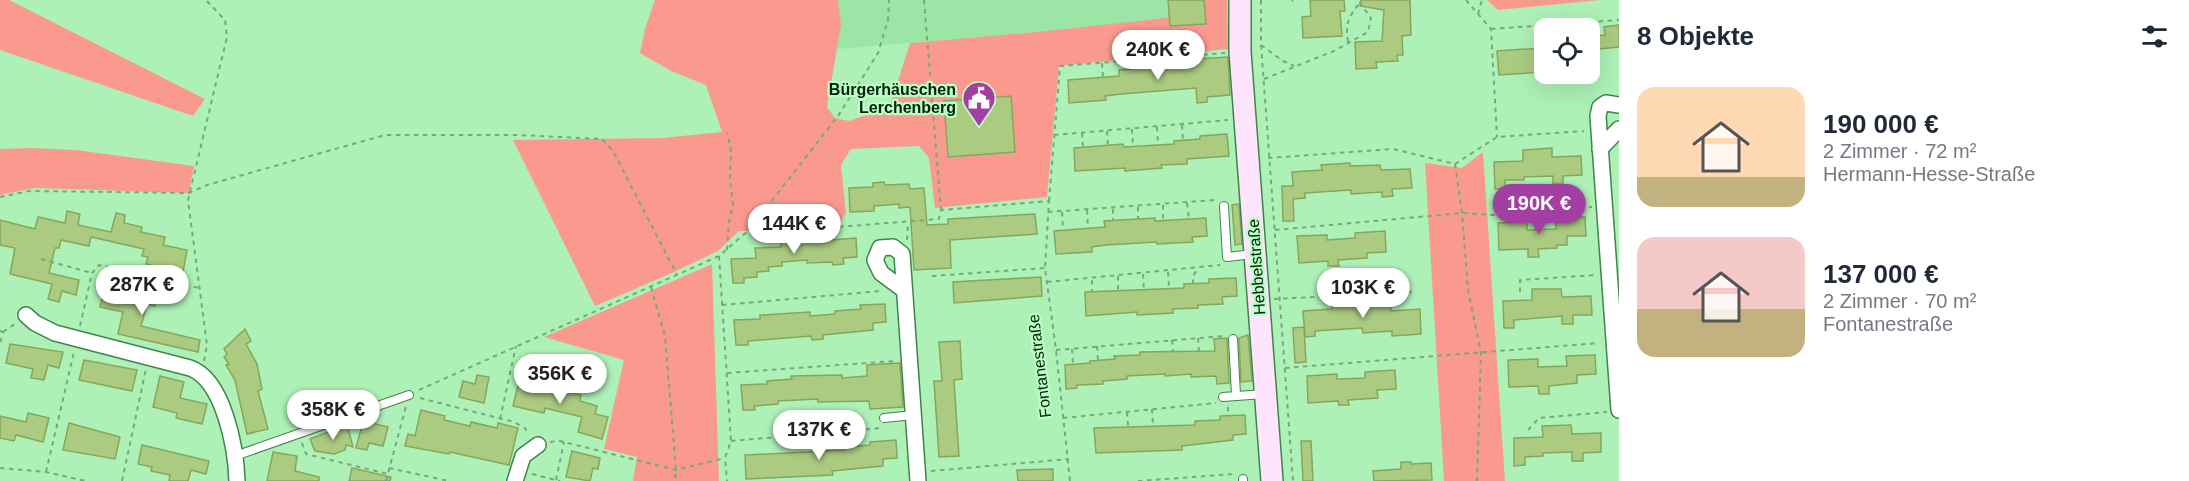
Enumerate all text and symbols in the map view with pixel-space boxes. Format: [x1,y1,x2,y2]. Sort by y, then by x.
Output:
map controls [1534,18,1600,84]
button: locate [1534,18,1600,84]
icon: filters [2138,20,2171,53]
text: 8 Objekte [1637,21,1754,51]
pin: 240K € [1109,30,1207,81]
text: 240K € [1126,38,1190,60]
public building icon: Bürgerhäuschen Lerchenberg [961,80,997,127]
place label: Bürgerhäuschen Lerchenberg [829,81,956,116]
text: 190 000 € [1823,109,1939,139]
icon: home [1685,111,1757,183]
text: 2 Zimmer · 72 m² [1823,140,1976,162]
text: Hermann-Hesse-Straße [1823,163,2035,185]
pin: 190K € [1490,184,1588,235]
text: 190K € [1507,192,1571,214]
pin: 144K € [745,204,843,255]
text: 144K € [762,212,826,234]
street label: Hebbelstraße [1245,218,1268,315]
text: 137 000 € [1823,259,1939,289]
icon: home [1685,261,1757,333]
pin: 287K € [93,265,191,316]
pin: 103K € [1314,268,1412,319]
text: 287K € [110,273,174,295]
text: 103K € [1331,276,1395,298]
text: 2 Zimmer · 70 m² [1823,290,1976,312]
street label: Fontanestraße [1025,313,1054,419]
text: Fontanestraße [1823,313,1953,335]
pin: 356K € [511,354,609,405]
text: 356K € [528,362,592,384]
pin: 358K € [284,390,382,441]
text: 358K € [301,398,365,420]
pin: 137K € [770,410,868,461]
text: 137K € [787,418,851,440]

